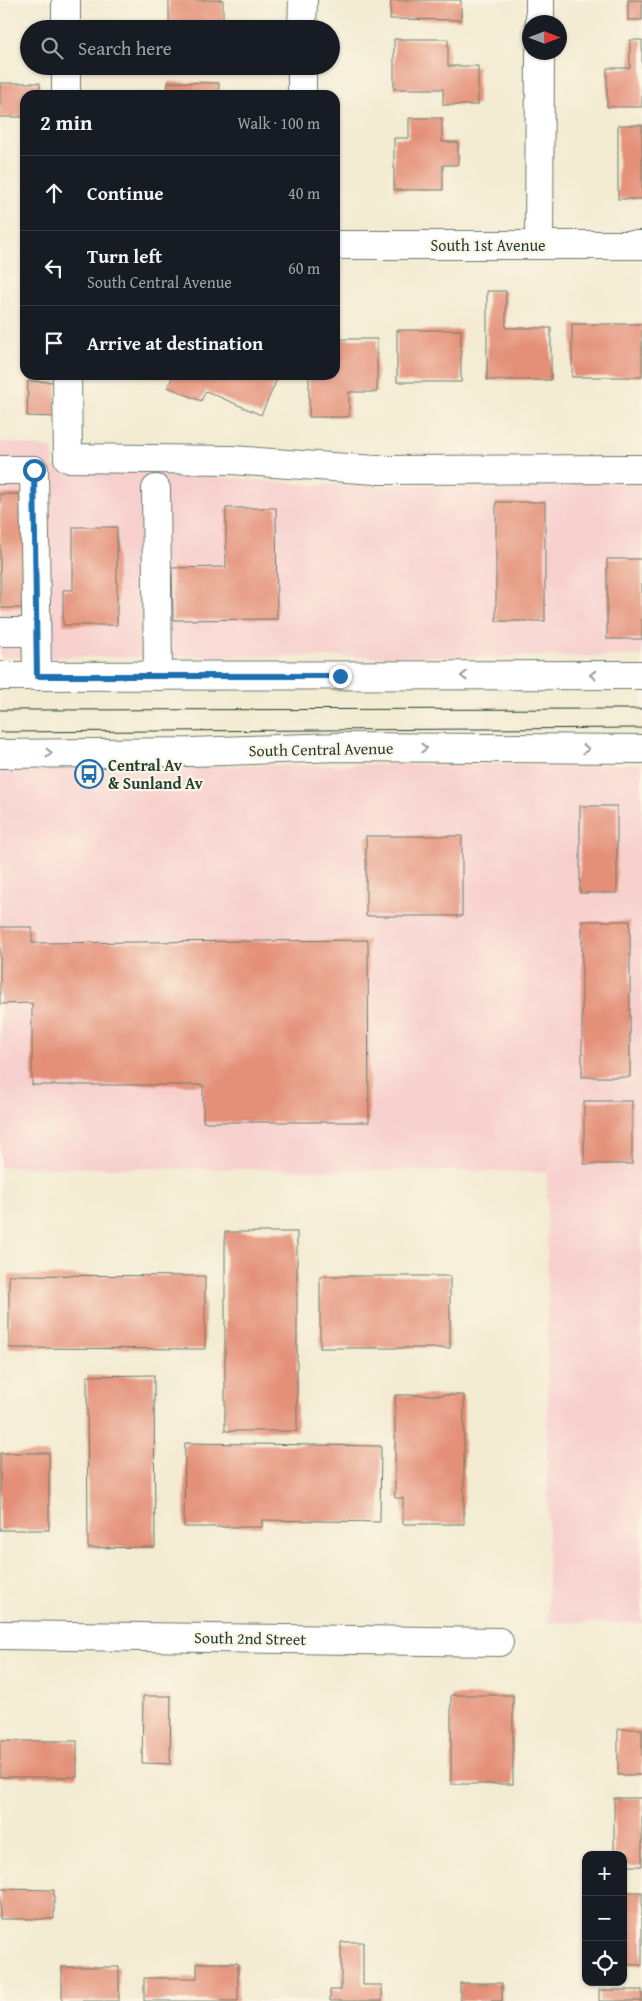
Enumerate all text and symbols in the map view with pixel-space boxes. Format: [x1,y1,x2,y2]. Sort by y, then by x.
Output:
north arrow [522,15,567,60]
search box [20,20,340,75]
icon: search [38,34,66,62]
text: Search here [78,34,172,62]
text: 2 min [40,107,92,138]
text: Walk · 100 m [237,111,320,135]
icon: ahead [40,179,68,207]
text: Continue [87,179,164,207]
text: 40 m [288,181,320,205]
street label: South 1st Avenue [430,233,546,257]
text: Turn left [87,242,162,270]
icon: left [40,254,68,282]
text: 60 m [288,256,320,280]
text: South Central Avenue [87,270,232,294]
icon: arrive [40,329,68,357]
text: Arrive at destination [87,329,263,357]
route start [23,459,46,482]
route end [329,665,352,688]
one-way arrow [589,670,597,680]
one-way arrow [460,671,468,681]
street label: South Central Avenue [248,736,394,762]
one-way arrow [420,743,428,753]
one-way arrow [582,743,590,754]
one-way arrow [45,748,53,758]
place label: Central Av & Sunland Av [108,753,204,795]
bus stop icon: Central Av & Sunland Av [74,759,104,789]
street label: South 2nd Street [194,1625,307,1651]
map controls [582,1851,627,1986]
button: + [582,1851,627,1896]
button: − [582,1896,627,1941]
button: locate [582,1941,627,1986]

